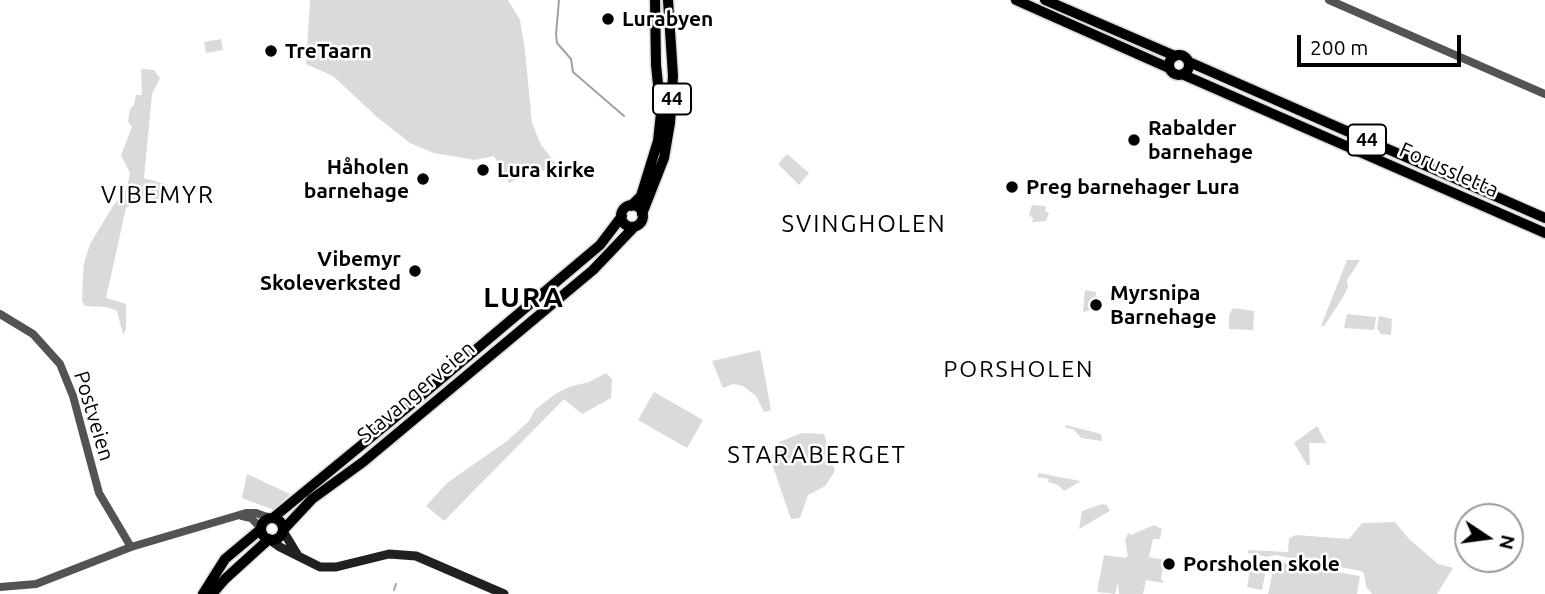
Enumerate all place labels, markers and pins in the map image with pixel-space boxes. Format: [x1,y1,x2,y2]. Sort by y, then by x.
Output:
place label: Lurabyen [622,6,713,32]
marker: Lurabyen [600,11,616,27]
place label: TreTaarn [285,38,372,64]
marker: TreTaarn [263,43,279,59]
place label: Rabalder barnehage [1148,115,1253,165]
marker: Rabalder barnehage [1126,132,1142,148]
place label: Håholen barnehage [304,154,409,204]
place label: Lura kirke [497,157,595,183]
marker: Lura kirke [475,162,491,178]
marker: Håholen barnehage [415,171,431,187]
place label: Preg barnehager Lura [1026,174,1240,200]
marker: Preg barnehager Lura [1004,179,1020,195]
place label: Vibemyr Skoleverksted [260,246,401,296]
marker: Vibemyr Skoleverksted [407,263,423,279]
place label: Myrsnipa Barnehage [1110,280,1216,330]
marker: Myrsnipa Barnehage [1088,297,1104,313]
place label: Porsholen skole [1183,551,1340,577]
marker: Porsholen skole [1161,556,1177,572]

